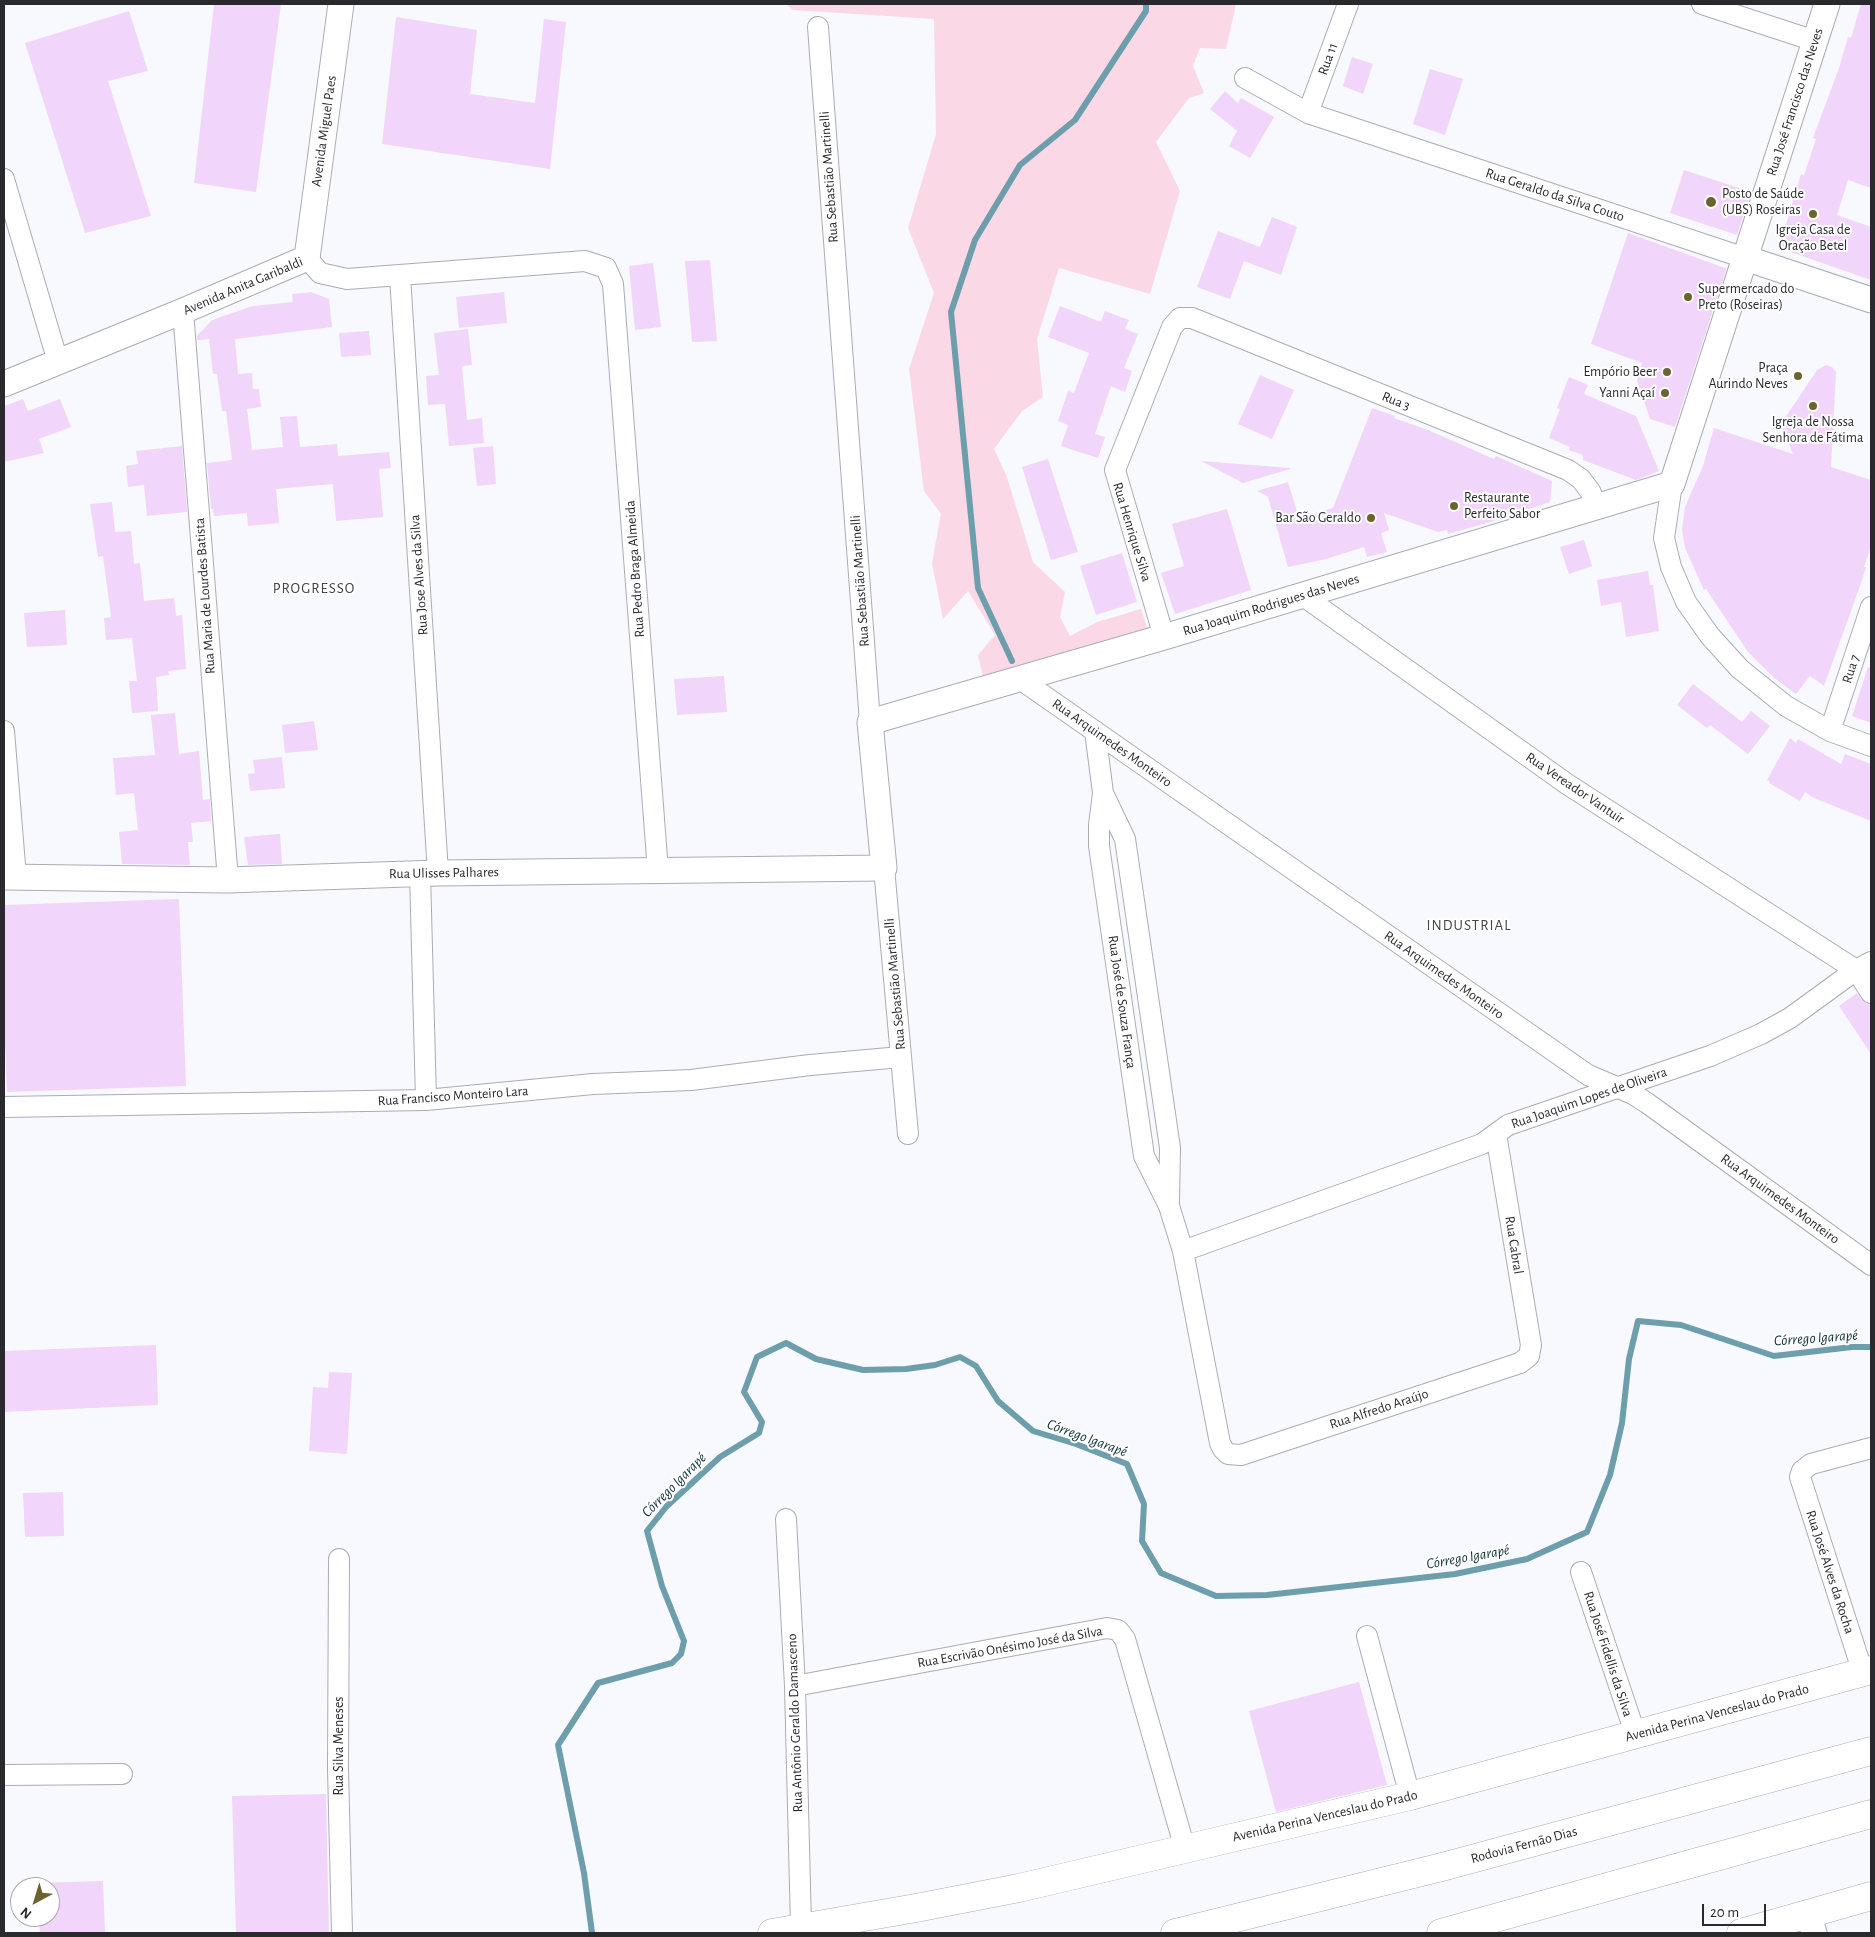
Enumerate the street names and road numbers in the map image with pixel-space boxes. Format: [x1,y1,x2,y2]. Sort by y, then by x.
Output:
street label: Rua José Francisco das Neves [1763,26,1827,178]
street label: Rua 11 [1314,41,1342,77]
street label: Avenida Miguel Paes [308,74,340,188]
street label: Rua Sebastião Martinelli [816,111,842,243]
street label: Rua Geraldo da Silva Couto [1484,165,1626,225]
street label: Avenida Anita Garibaldi [180,253,306,319]
street label: Rua 3 [1379,388,1413,414]
street label: Rua Henrique Silva [1109,480,1155,584]
street label: Rua Pedro Braga Almeida [622,500,648,638]
street label: Rua Jose Alves da Silva [406,514,432,636]
street label: Rua Sebastião Martinelli [847,515,873,647]
street label: Rua Maria de Lourdes Batista [191,517,219,675]
street label: Rua Joaquim Rodrigues das Neves [1181,570,1361,640]
street label: Rua 7 [1838,652,1864,686]
street label: Rua Arquimedes Monteiro [1049,695,1175,791]
street label: Rua Vereador Vantuir [1522,749,1628,827]
street label: Rua Ulisses Palhares [389,864,499,882]
street label: Rua Sebastião Martinelli [881,917,909,1051]
street label: Rua Arquimedes Monteiro [1381,927,1507,1023]
street label: Rua José de Souza França [1104,934,1140,1070]
street label: Rua Joaquim Lopes de Oliveira [1509,1063,1669,1133]
street label: Rua Francisco Monteiro Lara [377,1082,529,1110]
street label: Rua Arquimedes Monteiro [1717,1150,1843,1248]
street label: Rua Cabral [1501,1215,1527,1275]
street label: Rua Alfredo Araújo [1327,1385,1431,1433]
street label: Rua José Alves da Rocha [1802,1508,1858,1636]
street label: Rua José Fidellis da Silva [1580,1589,1636,1719]
street label: Rua Escrivão Onésimo José da Silva [916,1622,1104,1672]
street label: Rua Antônio Geraldo Damasceno [783,1633,807,1813]
street label: Avenida Perina Venceslau do Prado [1623,1680,1811,1746]
street label: Rua Silva Meneses [331,1696,347,1796]
street label: Avenida Perina Venceslau do Prado [1231,1786,1419,1846]
street label: Rodovia Fernão Dias [1469,1823,1579,1867]

